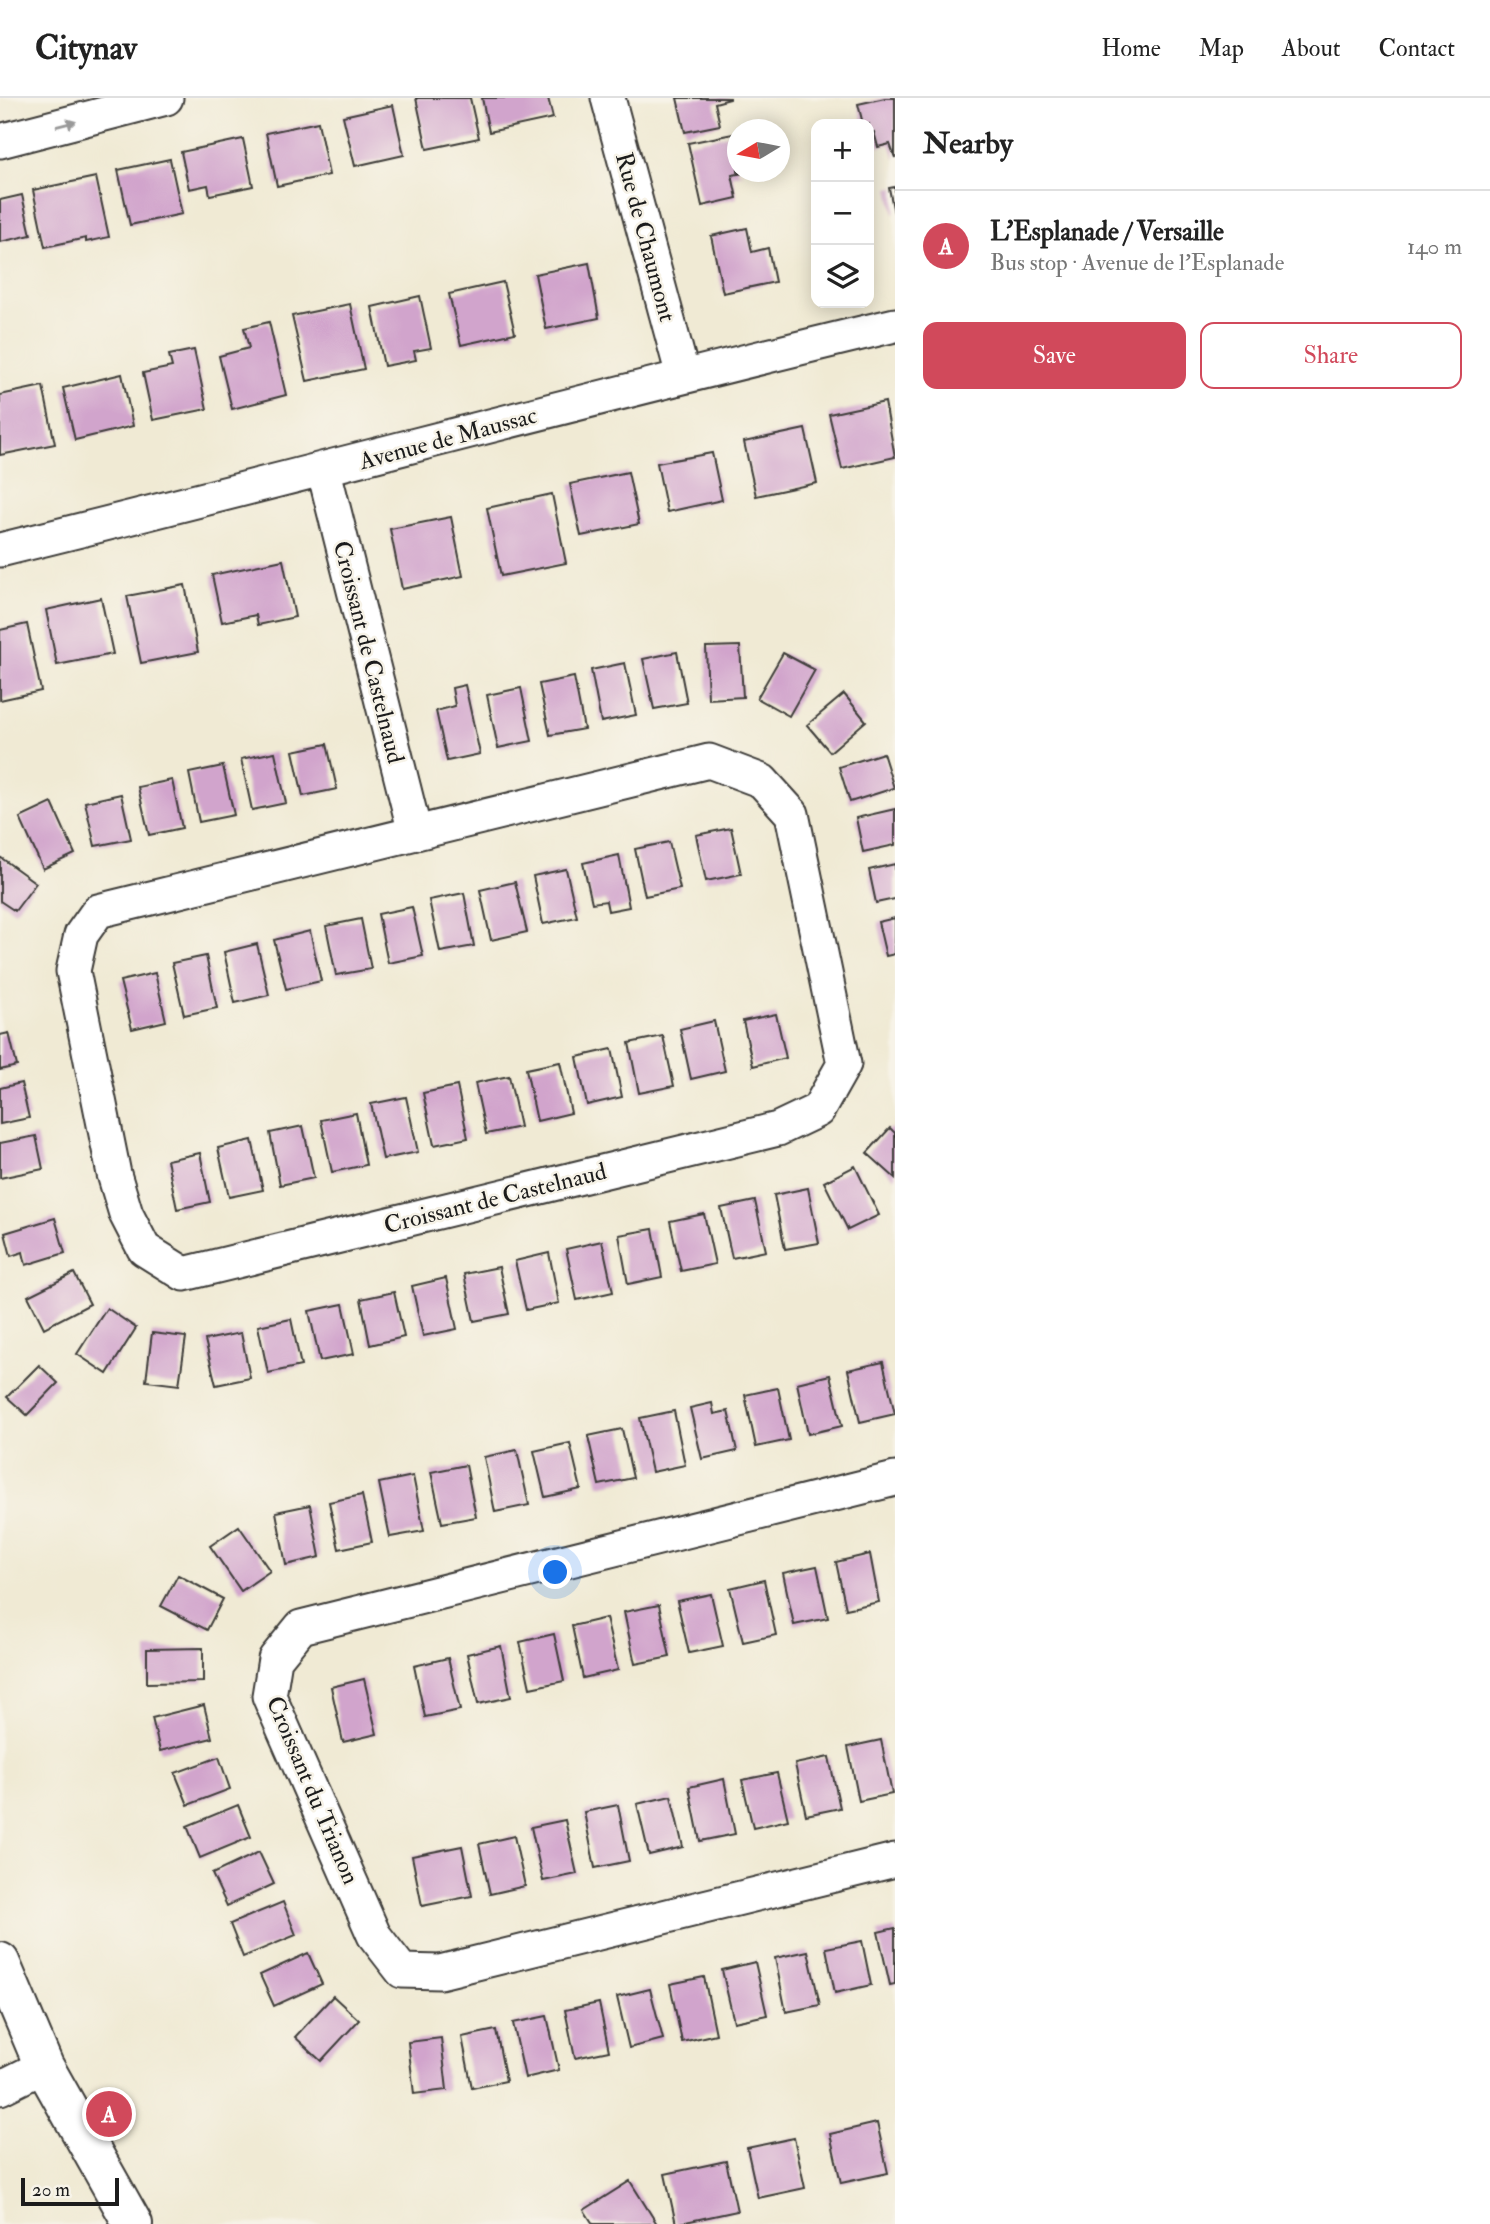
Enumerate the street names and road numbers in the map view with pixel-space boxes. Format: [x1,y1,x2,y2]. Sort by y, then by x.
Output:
street label: Rue de Chaumont [608,149,683,325]
street label: Avenue de Maussac [355,400,541,477]
street label: Croissant de Castelnaud [326,538,411,767]
street label: Croissant de Castelnaud [381,1156,610,1241]
street label: Croissant du Trianon [259,1691,366,1889]

